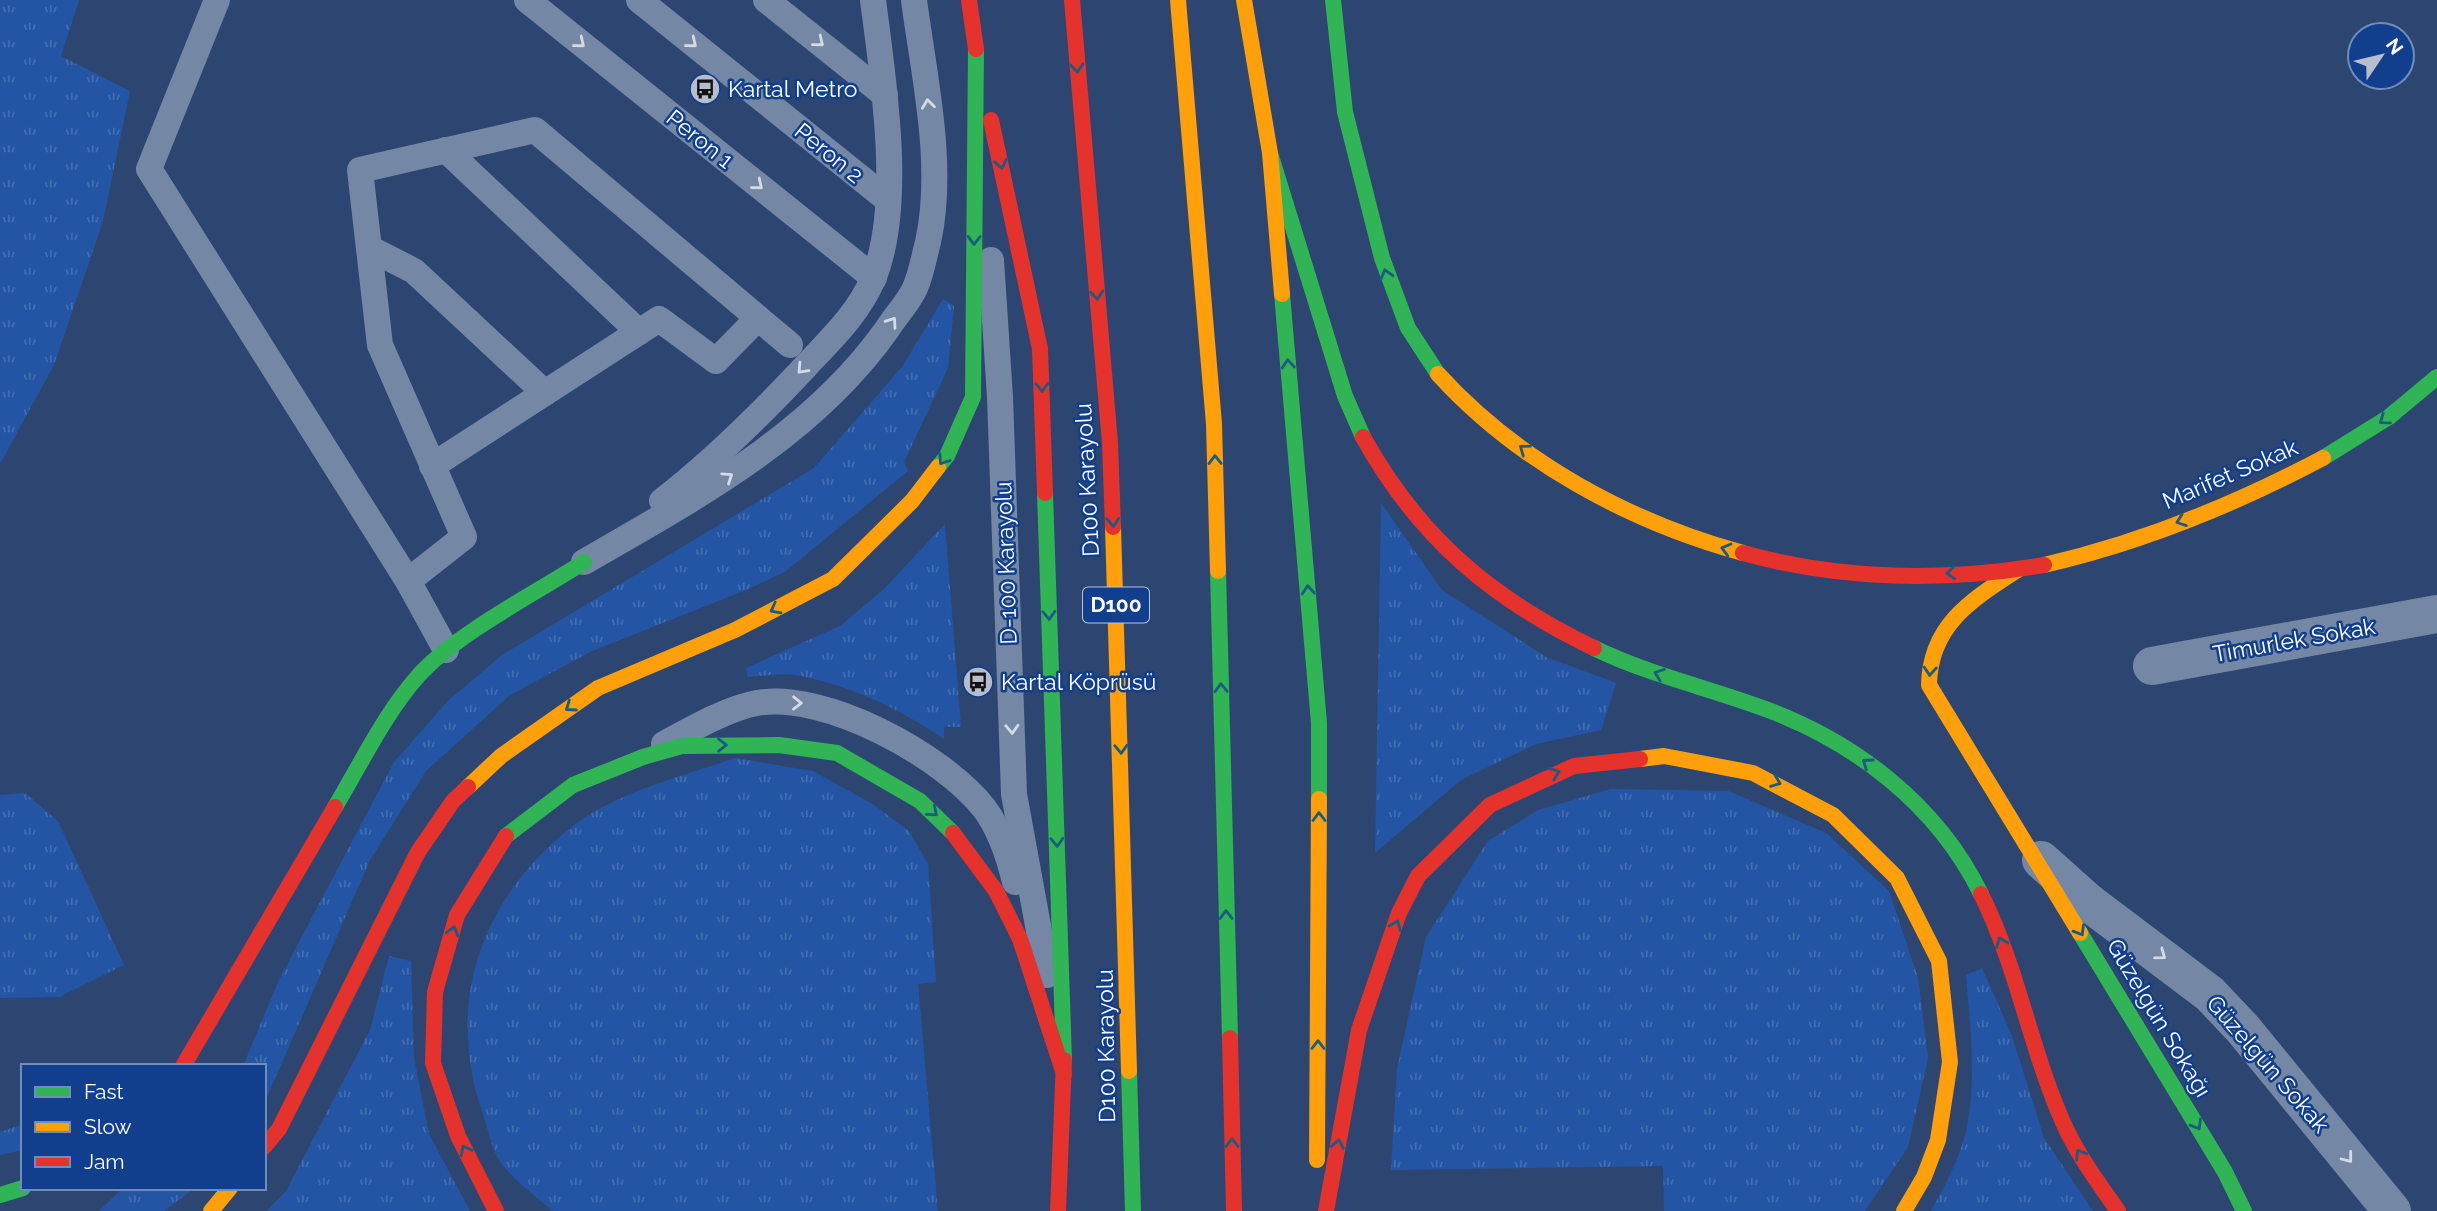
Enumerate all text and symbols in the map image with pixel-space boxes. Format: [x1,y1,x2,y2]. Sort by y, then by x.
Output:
north arrow [2346,21,2416,91]
one-way arrow [572,34,584,47]
one-way arrow [685,34,697,47]
one-way arrow [812,34,824,47]
text: N [2382,34,2408,58]
one-way arrow [1070,62,1085,74]
bus stop icon: Kartal Metro [688,72,722,106]
place label: Kartal Metro [728,75,858,102]
one-way arrow [920,98,935,110]
street label: Peron 1 [661,104,739,174]
street label: Peron 2 [790,117,869,188]
one-way arrow [992,158,1007,170]
one-way arrow [750,176,762,189]
one-way arrow [967,235,982,246]
one-way arrow [1380,269,1395,281]
one-way arrow [1089,289,1104,300]
one-way arrow [884,317,896,330]
one-way arrow [1281,358,1296,369]
one-way arrow [798,361,811,374]
one-way arrow [1034,382,1049,393]
street label: D100 Karayolu [1069,403,1104,557]
one-way arrow [2379,412,2392,424]
street label: Marifet Sokak [2158,433,2302,514]
one-way arrow [1519,444,1532,457]
one-way arrow [938,452,951,465]
one-way arrow [1207,455,1222,466]
one-way arrow [720,473,733,486]
street label: D-100 Karayolu [989,481,1022,645]
one-way arrow [2175,512,2187,526]
one-way arrow [1105,517,1121,527]
one-way arrow [1720,543,1732,557]
one-way arrow [1945,565,1956,580]
one-way arrow [1301,584,1316,595]
road number: D100 [1083,588,1149,622]
one-way arrow [770,601,782,615]
one-way arrow [1042,609,1057,620]
street label: Timurlek Sokak [2211,612,2377,667]
bus stop icon: Kartal Köprüsü [961,665,995,699]
one-way arrow [1922,665,1937,676]
place label: Kartal Köprüsü [1001,668,1157,695]
one-way arrow [1654,668,1666,682]
one-way arrow [1213,682,1228,693]
one-way arrow [791,696,802,711]
one-way arrow [565,699,578,711]
one-way arrow [1004,724,1020,735]
one-way arrow [718,737,728,753]
one-way arrow [1113,744,1128,755]
one-way arrow [1862,759,1875,771]
one-way arrow [1548,768,1560,782]
one-way arrow [1770,774,1782,788]
one-way arrow [924,804,937,816]
one-way arrow [1311,812,1327,822]
one-way arrow [1049,837,1064,848]
one-way arrow [1219,910,1234,921]
one-way arrow [1387,919,1401,931]
one-way arrow [2072,923,2085,936]
one-way arrow [444,925,459,937]
street label: Güzelgün Sokağı [2102,934,2217,1102]
one-way arrow [1996,936,2010,948]
one-way arrow [2153,947,2166,960]
street label: D100 Karayolu [1091,969,1120,1123]
street label: Güzelgün Sokak [2202,990,2335,1138]
one-way arrow [1310,1039,1325,1050]
legend [21,1064,266,1190]
text: Fast [84,1079,124,1104]
text: Slow [84,1114,132,1139]
one-way arrow [2189,1118,2202,1131]
one-way arrow [1225,1137,1240,1148]
one-way arrow [1330,1138,1345,1150]
one-way arrow [459,1145,473,1157]
text: Jam [84,1149,125,1174]
one-way arrow [2076,1149,2089,1162]
one-way arrow [2339,1150,2352,1163]

